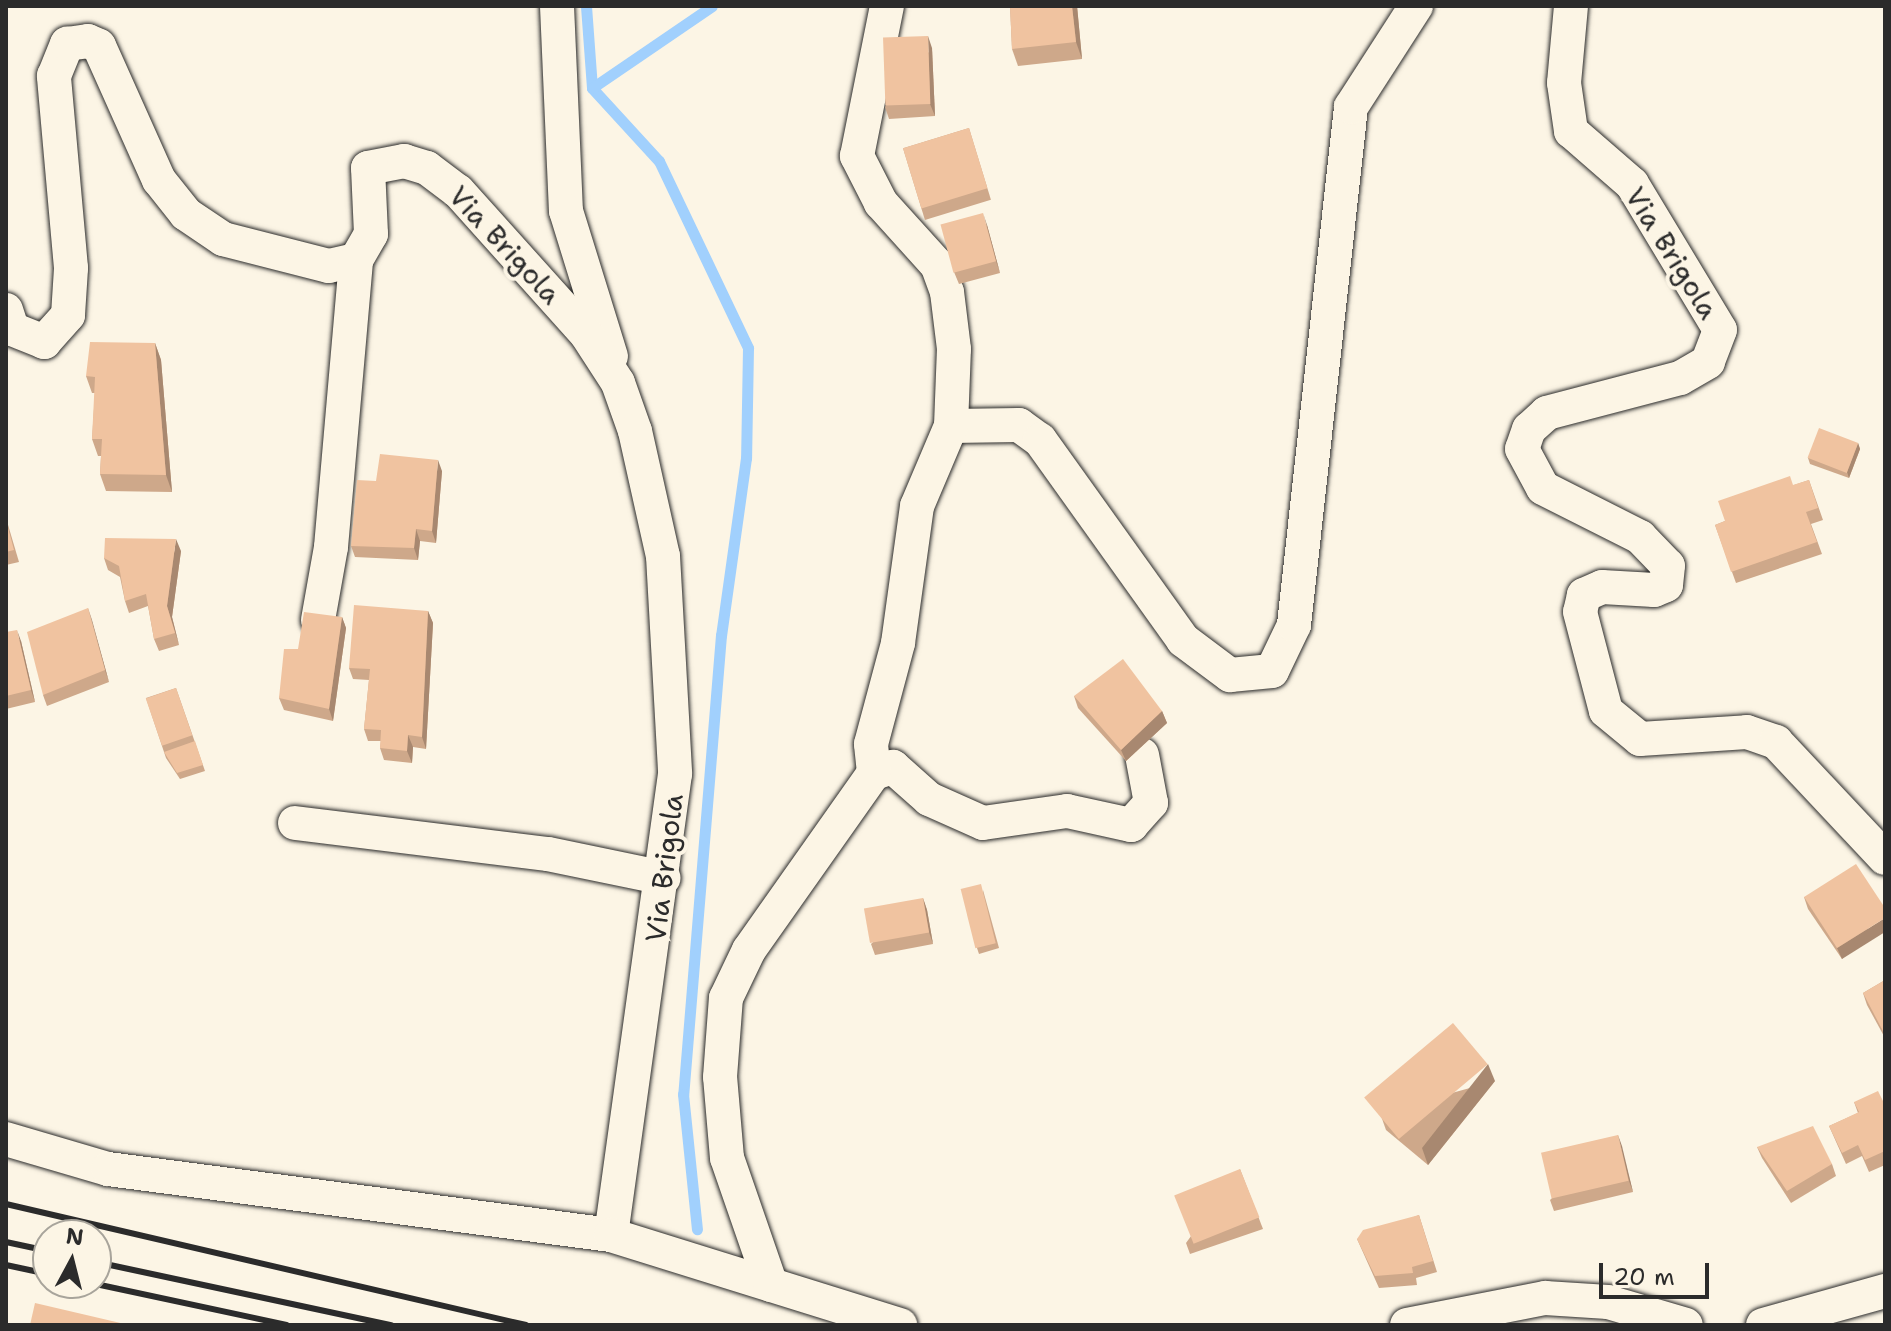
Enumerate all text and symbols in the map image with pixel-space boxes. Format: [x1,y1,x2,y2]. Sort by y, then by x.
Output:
street label: Via Brigola [442,179,568,311]
street label: Via Brigola [1618,181,1726,325]
street label: Via Brigola [638,792,690,944]
north arrow [32,1219,112,1299]
text: N [64,1221,85,1252]
scale bar [1603,1247,1713,1297]
text: 20 m [1613,1261,1675,1293]

